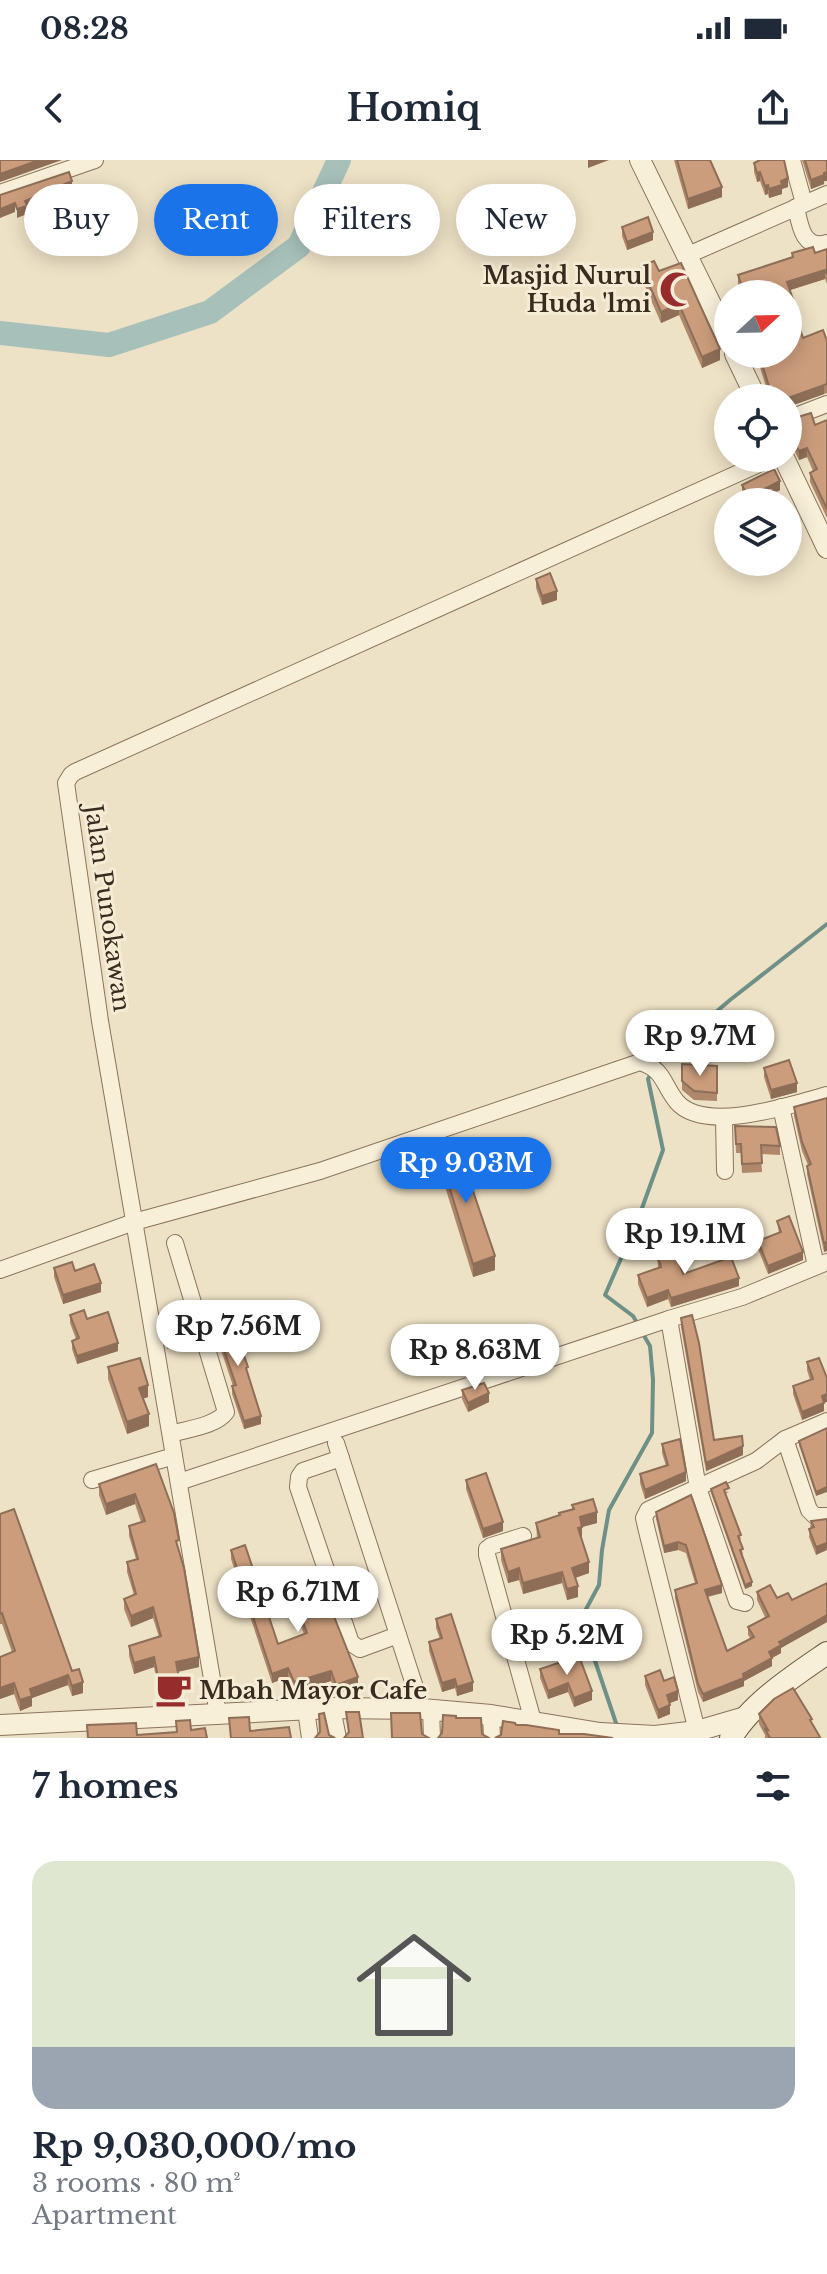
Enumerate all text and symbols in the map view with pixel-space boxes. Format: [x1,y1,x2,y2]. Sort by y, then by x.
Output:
text: 08:28 [40,10,129,47]
icon: back [32,86,76,130]
text: Homiq [346,86,481,131]
icon: share [751,86,795,130]
chip: Buy [24,184,138,256]
chip: Rent [154,184,278,256]
chip: Filters [294,184,440,256]
chip: New [456,184,576,256]
place label: Masjid Nurul Huda 'lmi [482,261,651,318]
mosque icon: Masjid Nurul Huda 'lmi [658,270,696,308]
north arrow [714,280,802,368]
map controls [714,280,802,576]
button: locate [714,384,802,472]
button: layers [714,488,802,576]
street label: Jalan Punokawan [79,800,137,1013]
pin: Rp 9.7M [626,1010,774,1078]
text: Rp 9.7M [644,1020,757,1052]
pin: Rp 9.03M [383,1137,549,1205]
text: Rp 9.03M [398,1147,534,1179]
pin: Rp 19.1M [602,1208,768,1276]
text: Rp 19.1M [624,1218,746,1250]
pin: Rp 7.56M [155,1300,321,1368]
text: Rp 7.56M [174,1310,302,1342]
pin: Rp 8.63M [392,1324,558,1392]
text: Rp 8.63M [408,1334,542,1366]
pin: Rp 6.71M [215,1566,381,1634]
text: Rp 6.71M [235,1576,361,1608]
pin: Rp 5.2M [493,1609,641,1677]
text: Rp 5.2M [509,1619,625,1651]
cafe icon: Mbah Mayor Cafe [154,1671,192,1709]
place label: Mbah Mayor Cafe [199,1676,427,1705]
icon: filters [751,1764,795,1808]
text: 7 homes [32,1765,179,1807]
icon: home [342,1913,486,2057]
text: Rp 9,030,000/mo [32,2125,357,2167]
text: 3 rooms · 80 m² [32,2167,241,2199]
text: Apartment [32,2199,177,2231]

